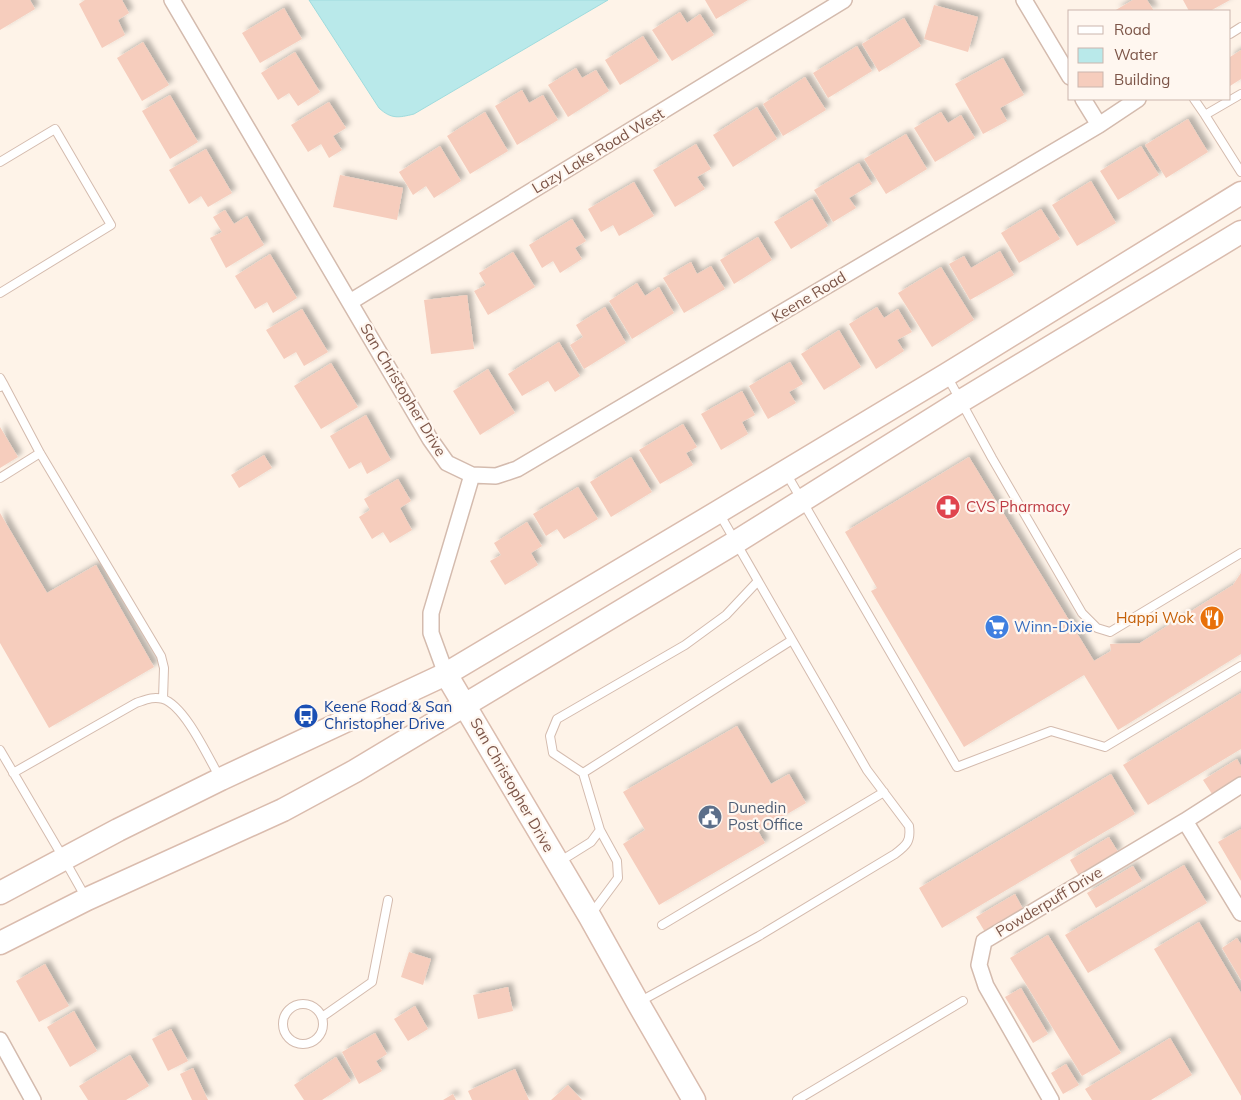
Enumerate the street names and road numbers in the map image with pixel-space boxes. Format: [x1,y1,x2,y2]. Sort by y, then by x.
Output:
street label: Lazy Lake Road West [528,104,667,198]
street label: Keene Road [768,267,849,326]
street label: San Christopher Drive [356,320,451,460]
street label: San Christopher Drive [466,714,559,855]
street label: Powderpuff Drive [992,862,1106,941]

